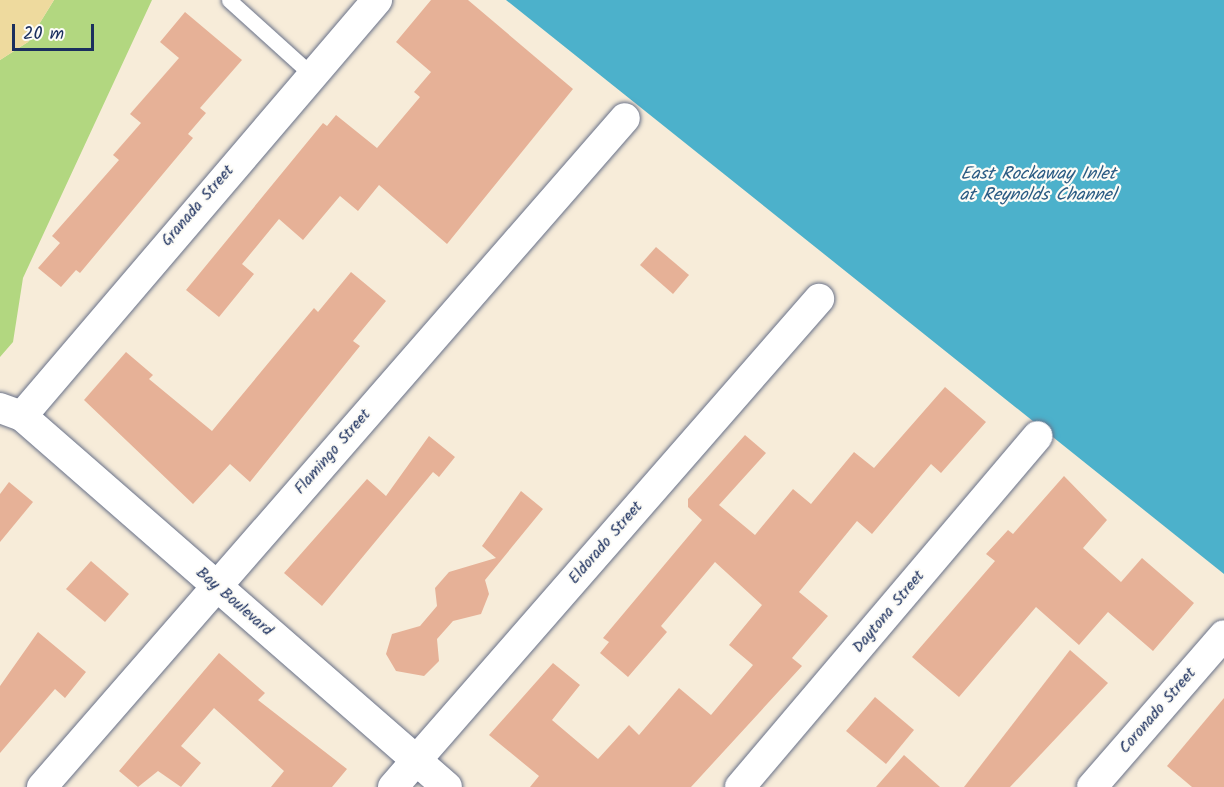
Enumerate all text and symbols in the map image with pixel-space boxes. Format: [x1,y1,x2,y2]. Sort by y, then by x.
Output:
scale bar [15,12,98,50]
text: 20 m [23,20,64,49]
street label: Granada Street [158,162,238,250]
water label: East Rockaway Inlet at Reynolds Channel [960,165,1116,207]
street label: Flamingo Street [291,405,375,499]
street label: Eldorado Street [565,498,647,588]
street label: Bay Boulevard [192,563,276,641]
street label: Daytona Street [849,567,929,657]
street label: Coronado Street [1115,664,1201,758]

